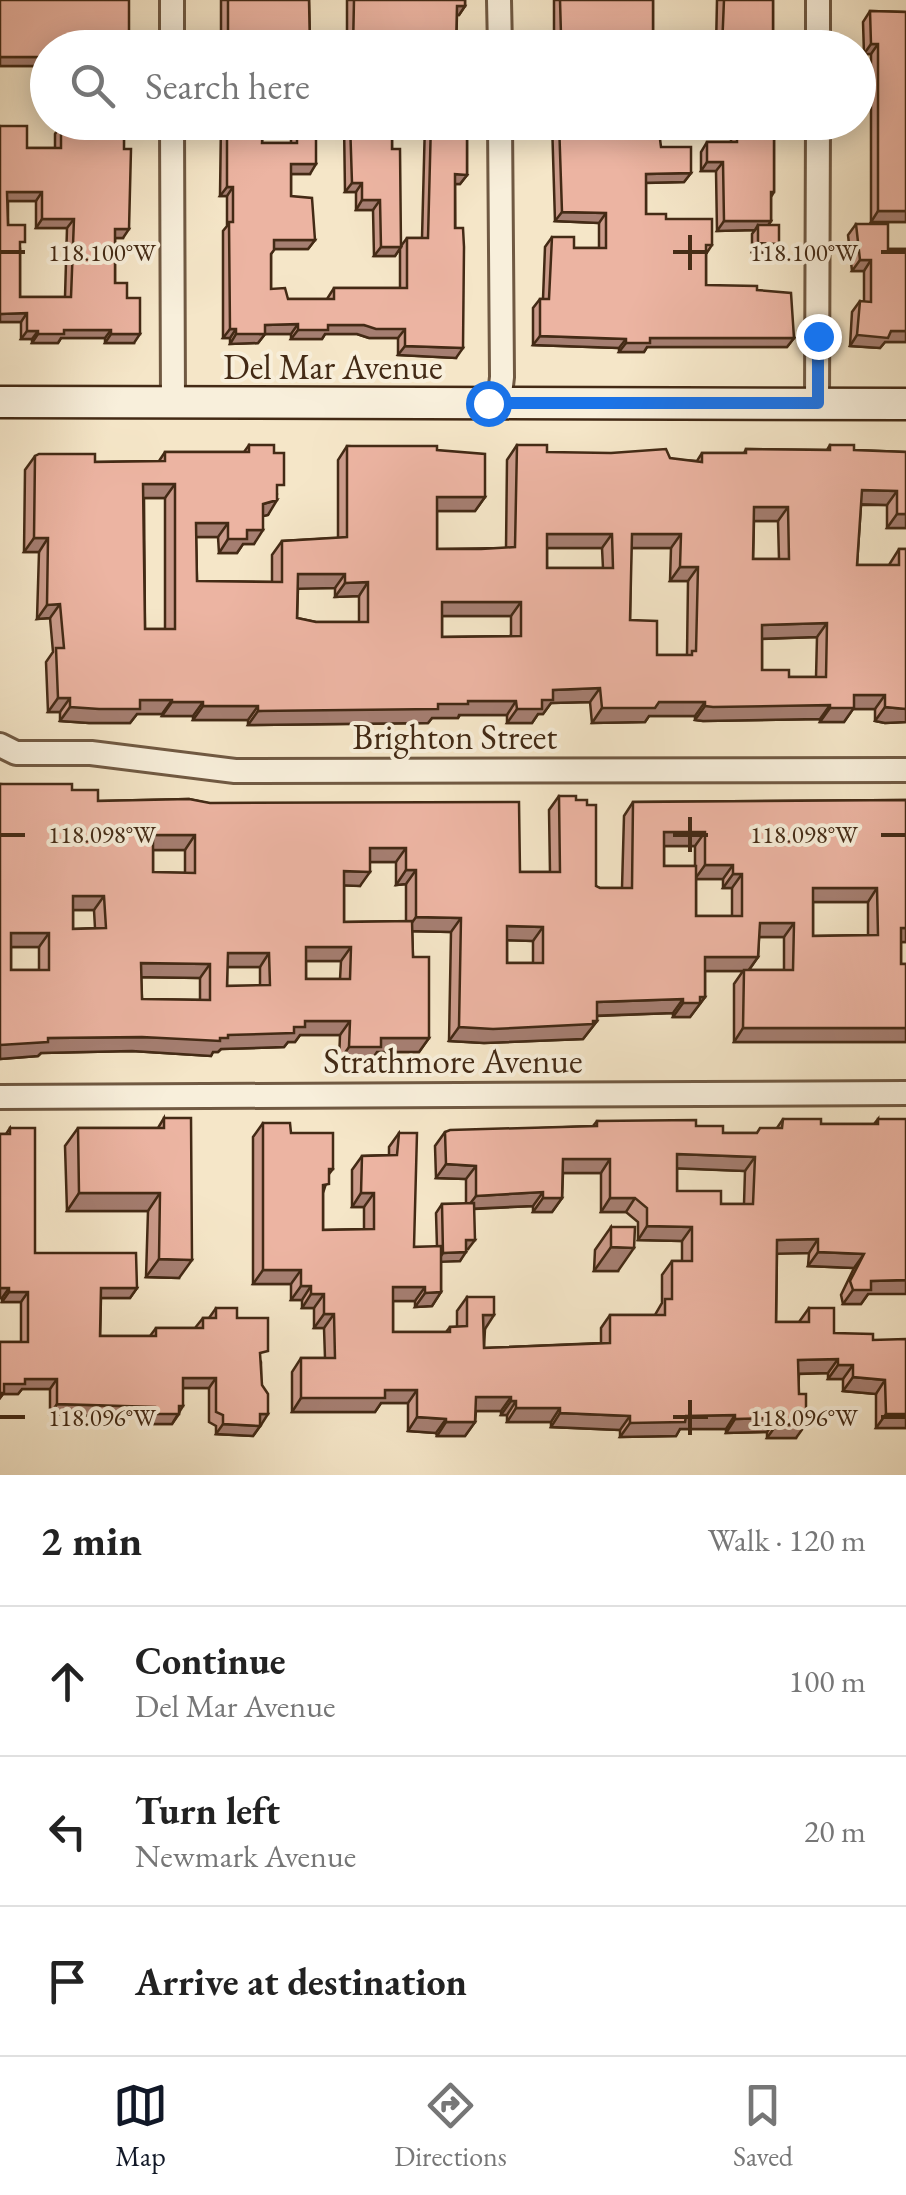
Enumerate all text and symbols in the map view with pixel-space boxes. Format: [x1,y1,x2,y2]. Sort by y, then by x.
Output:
search box [30,30,876,140]
icon: search [65,58,120,113]
text: Search here [145,61,310,110]
text: 118.100°W [48,236,157,268]
text: 118.100°W [750,236,859,268]
route end [796,314,842,360]
street label: Del Mar Avenue [223,344,443,389]
route start [466,381,512,427]
street label: Brighton Street [353,714,557,759]
text: 118.098°W [48,818,157,850]
text: 118.098°W [750,818,859,850]
street label: Strathmore Avenue [323,1038,583,1083]
text: 118.096°W [48,1401,157,1433]
text: 118.096°W [750,1401,859,1433]
text: 2 min [40,1513,142,1568]
text: Walk · 120 m [708,1519,866,1561]
text: Continue [135,1636,286,1685]
icon: ahead [40,1654,95,1709]
text: 100 m [789,1660,866,1702]
text: Del Mar Avenue [135,1685,336,1727]
text: Turn left [135,1786,280,1835]
icon: left [40,1804,95,1859]
text: 20 m [804,1810,866,1852]
text: Newmark Avenue [135,1835,356,1877]
icon: arrive [40,1954,95,2009]
text: Arrive at destination [135,1957,467,2006]
tab: Map [113,2078,168,2174]
tab: Directions [394,2078,507,2174]
tab: Saved [733,2078,793,2174]

